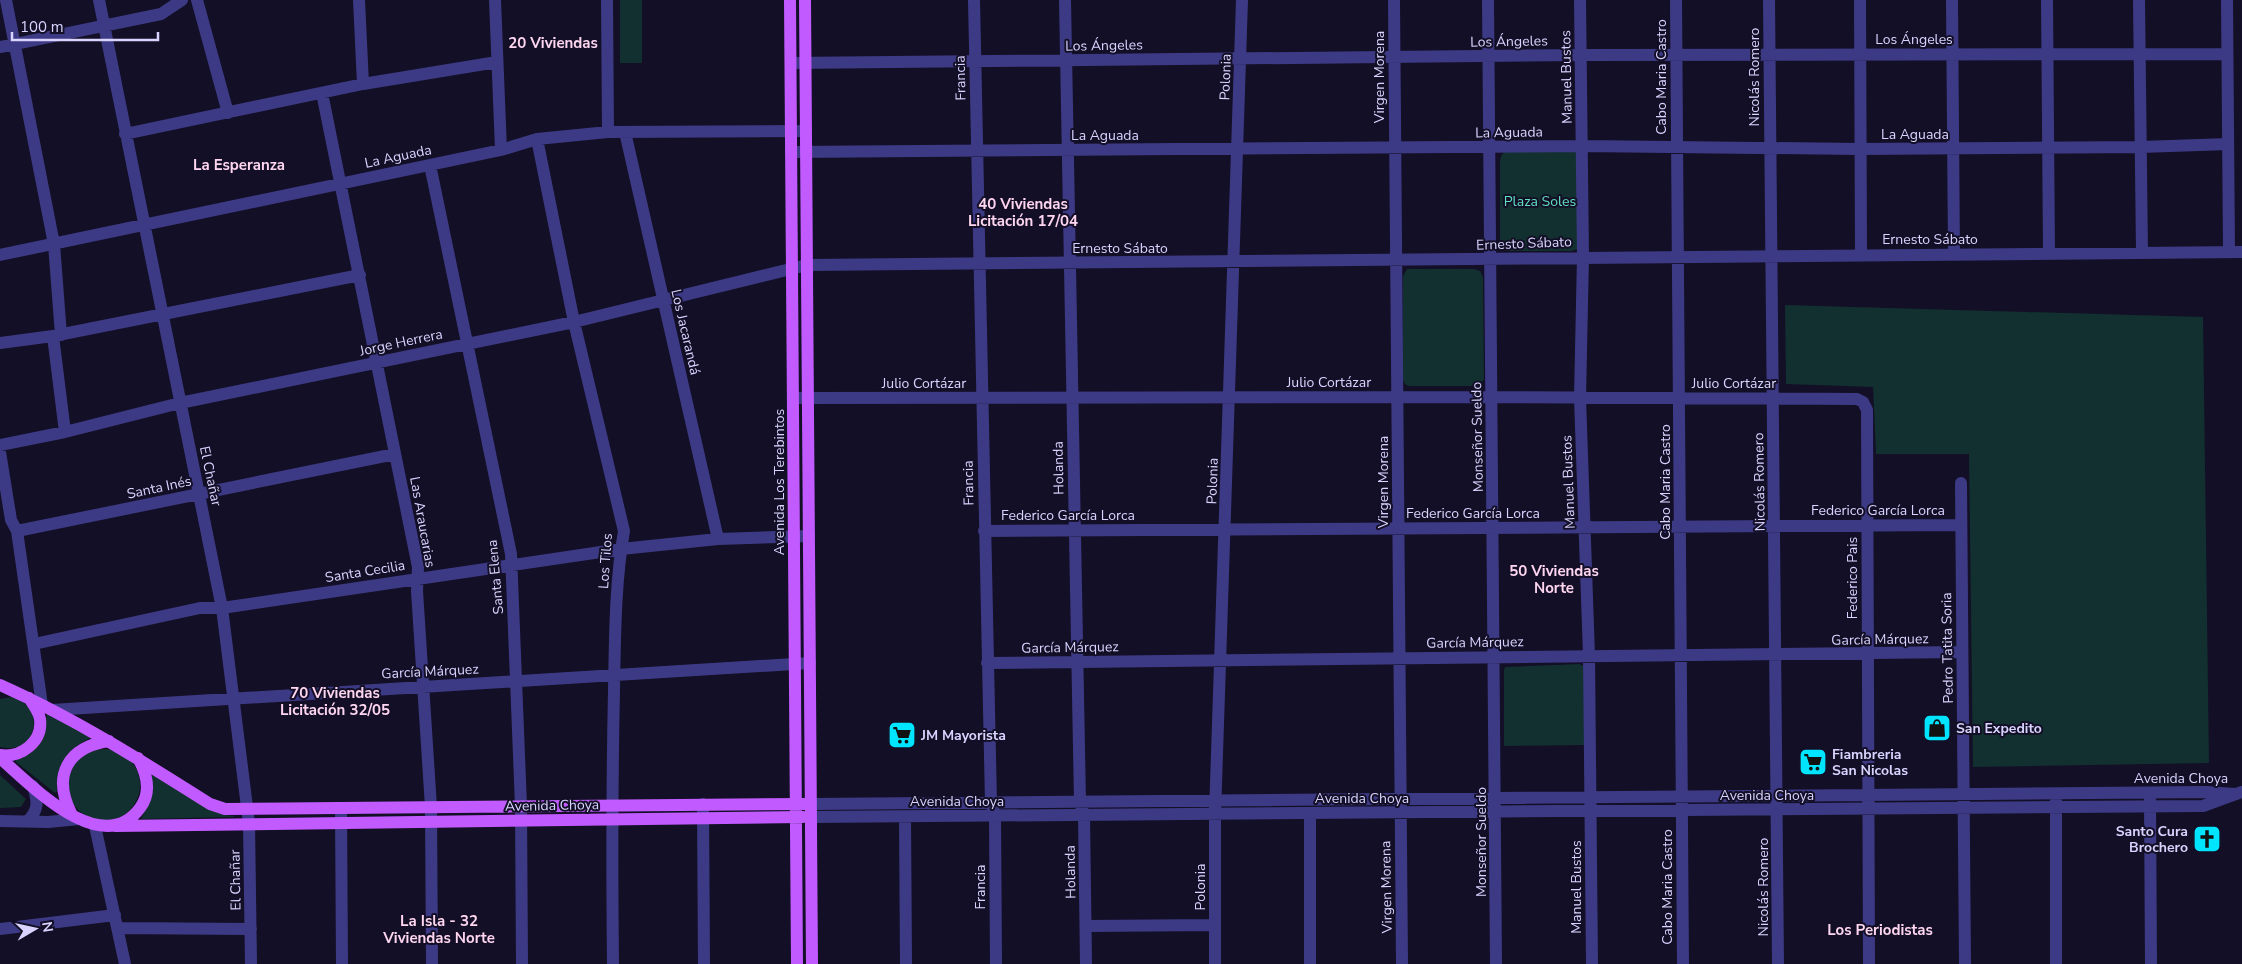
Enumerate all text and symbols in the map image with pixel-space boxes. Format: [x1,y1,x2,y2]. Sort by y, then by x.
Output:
scale bar [12,10,159,42]
text: 100 m [20,17,64,37]
street label: Cabo Maria Castro [1652,19,1671,135]
street label: Nicolás Romero [1745,27,1764,126]
street label: Manuel Bustos [1556,30,1577,124]
street label: Los Ángeles [1875,30,1953,49]
street label: Virgen Morena [1370,31,1389,124]
street label: Los Ángeles [1470,31,1548,52]
district label: 20 Viviendas [508,33,598,53]
street label: Los Ángeles [1065,35,1143,56]
street label: Polonia [1215,53,1236,101]
street label: Francia [951,55,970,101]
street label: La Aguada [1475,122,1543,143]
street label: La Aguada [1881,125,1949,144]
street label: La Aguada [1071,126,1139,145]
street label: La Aguada [363,140,433,173]
district label: La Esperanza [193,155,285,175]
park label: Plaza Soles [1504,192,1577,211]
district label: 40 Viviendas Licitación 17/04 [968,194,1078,231]
street label: Ernesto Sábato [1882,230,1978,249]
street label: Ernesto Sábato [1476,232,1572,255]
street label: Ernesto Sábato [1072,239,1168,258]
street label: Los Jacarandá [666,287,705,377]
street label: Jorge Herrera [357,324,444,361]
street label: Julio Cortázar [1286,373,1371,392]
street label: Julio Cortázar [881,374,966,393]
street label: Julio Cortázar [1691,374,1776,393]
street label: Monseñor Sueldo [1467,382,1488,492]
street label: Avenida Los Terebintos [770,409,789,555]
street label: Cabo Maria Castro [1656,424,1675,540]
street label: Nicolás Romero [1749,432,1770,532]
street label: Manuel Bustos [1557,435,1580,529]
street label: Virgen Morena [1374,436,1393,529]
street label: Holanda [1049,441,1068,495]
street label: El Chañar [195,444,226,508]
street label: Polonia [1202,457,1223,505]
street label: Francia [959,460,978,506]
street label: Santa Inés [125,471,193,504]
street label: Las Araucarias [405,475,440,569]
street label: Federico García Lorca [1811,501,1945,520]
street label: Federico García Lorca [1406,504,1540,523]
street label: Federico García Lorca [1001,506,1135,525]
street label: Los Tilos [594,532,617,590]
street label: Federico Pais [1843,537,1862,619]
street label: Santa Elena [483,539,508,615]
street label: Santa Cecilia [324,556,406,587]
district label: 50 Viviendas Norte [1509,561,1599,598]
street label: Pedro Tatita Soria [1937,592,1958,704]
street label: García Márquez [1831,629,1929,650]
street label: García Márquez [1426,632,1524,653]
street label: García Márquez [1021,637,1119,658]
street label: García Márquez [381,659,480,684]
district label: 70 Viviendas Licitación 32/05 [280,683,390,720]
shop icon: San Expedito [1922,713,1952,743]
place label: San Expedito [1956,719,2042,738]
supermarket icon: JM Mayorista [887,720,917,750]
place label: JM Mayorista [920,726,1006,745]
place label: Fiambreria San Nicolas [1832,745,1908,780]
supermarket icon: Fiambreria San Nicolas [1798,747,1828,777]
street label: Avenida Choya [2134,769,2228,788]
street label: Avenida Choya [1720,786,1814,805]
street label: Monseñor Sueldo [1472,787,1491,897]
street label: Avenida Choya [1315,789,1409,808]
street label: Avenida Choya [910,792,1004,811]
street label: Avenida Choya [505,795,599,816]
place label: Santo Cura Brochero [2116,822,2188,857]
church icon: Santo Cura Brochero [2192,824,2222,854]
street label: Cabo Maria Castro [1658,829,1677,945]
street label: Nicolás Romero [1754,837,1773,936]
street label: Manuel Bustos [1567,840,1586,934]
street label: Virgen Morena [1376,841,1397,934]
street label: Holanda [1061,845,1080,899]
street label: El Chañar [225,849,246,911]
street label: Polonia [1191,864,1210,910]
street label: Francia [971,865,990,910]
north arrow [10,904,60,954]
district label: La Isla - 32 Viviendas Norte [382,911,495,948]
text: N [37,920,58,934]
district label: Los Periodistas [1827,920,1933,940]

